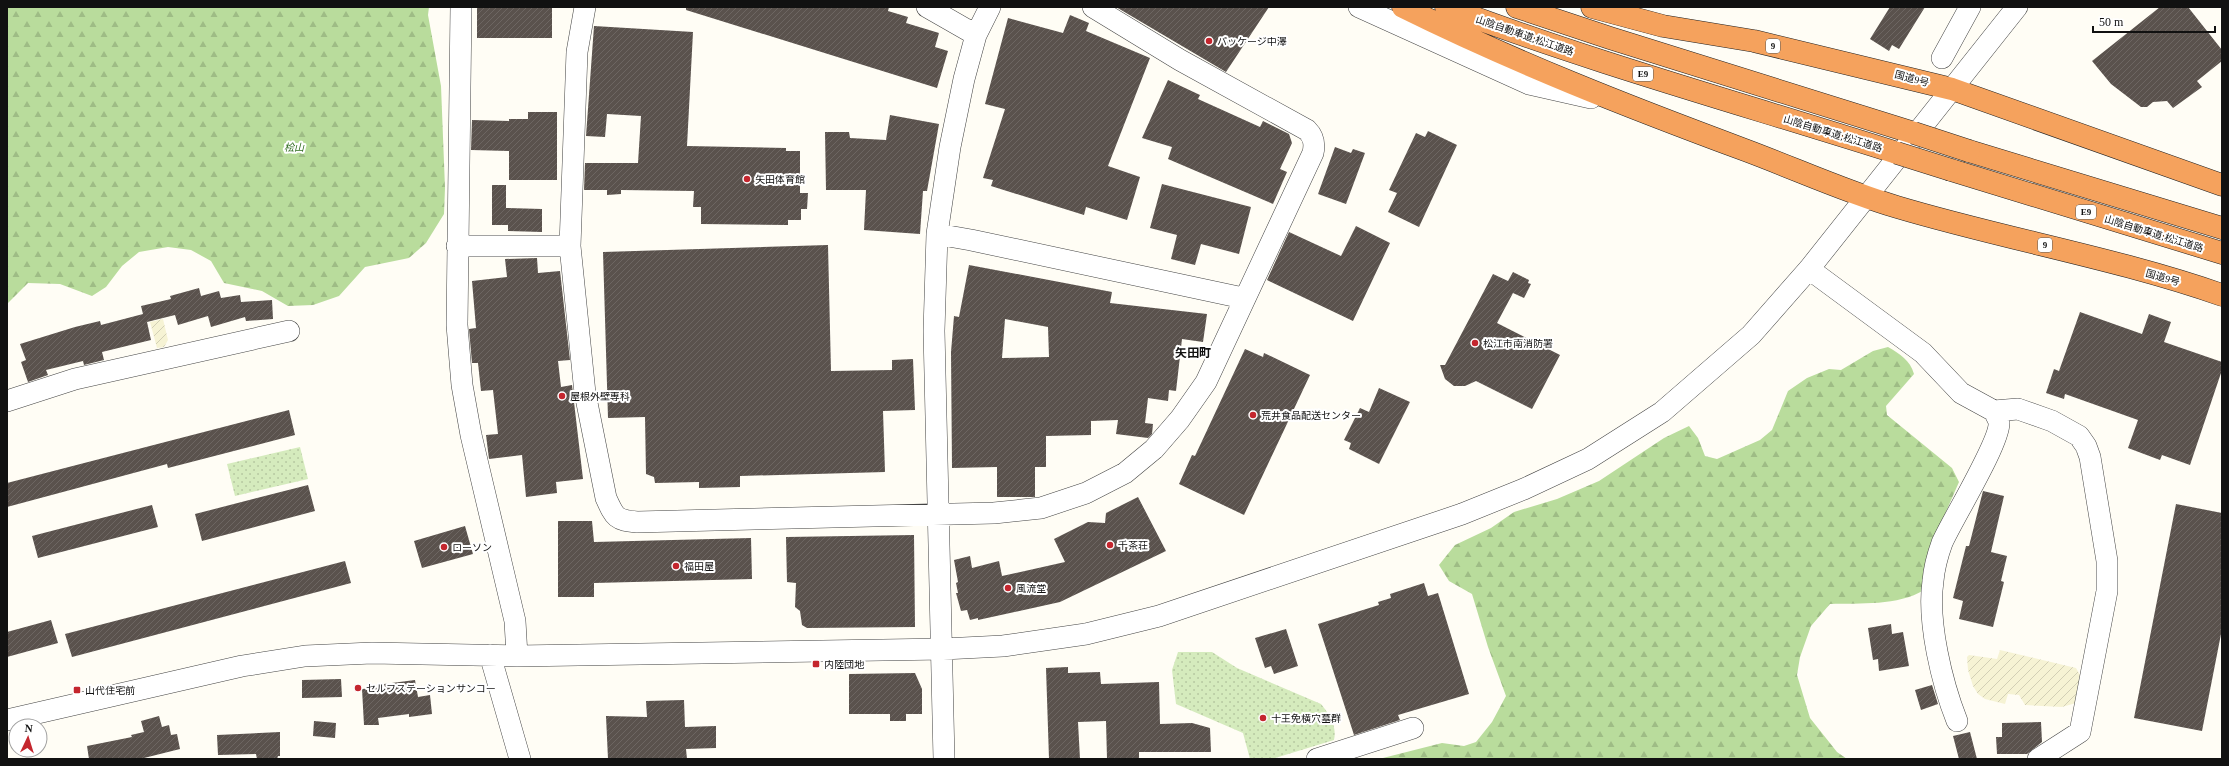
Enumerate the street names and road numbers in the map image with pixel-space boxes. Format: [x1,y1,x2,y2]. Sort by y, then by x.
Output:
street label: 山陰自動車道;松江道路 [1474,14,1575,57]
road number: 9 [1766,39,1780,53]
road number: E9 [1633,67,1653,81]
street label: 国道9号 [1894,69,1930,88]
street label: 山陰自動車道;松江道路 [1782,113,1884,154]
road number: E9 [2076,205,2096,219]
street label: 山陰自動車道;松江道路 [2103,213,2205,254]
road number: 9 [2038,238,2052,252]
street label: 国道9号 [2145,267,2181,288]

